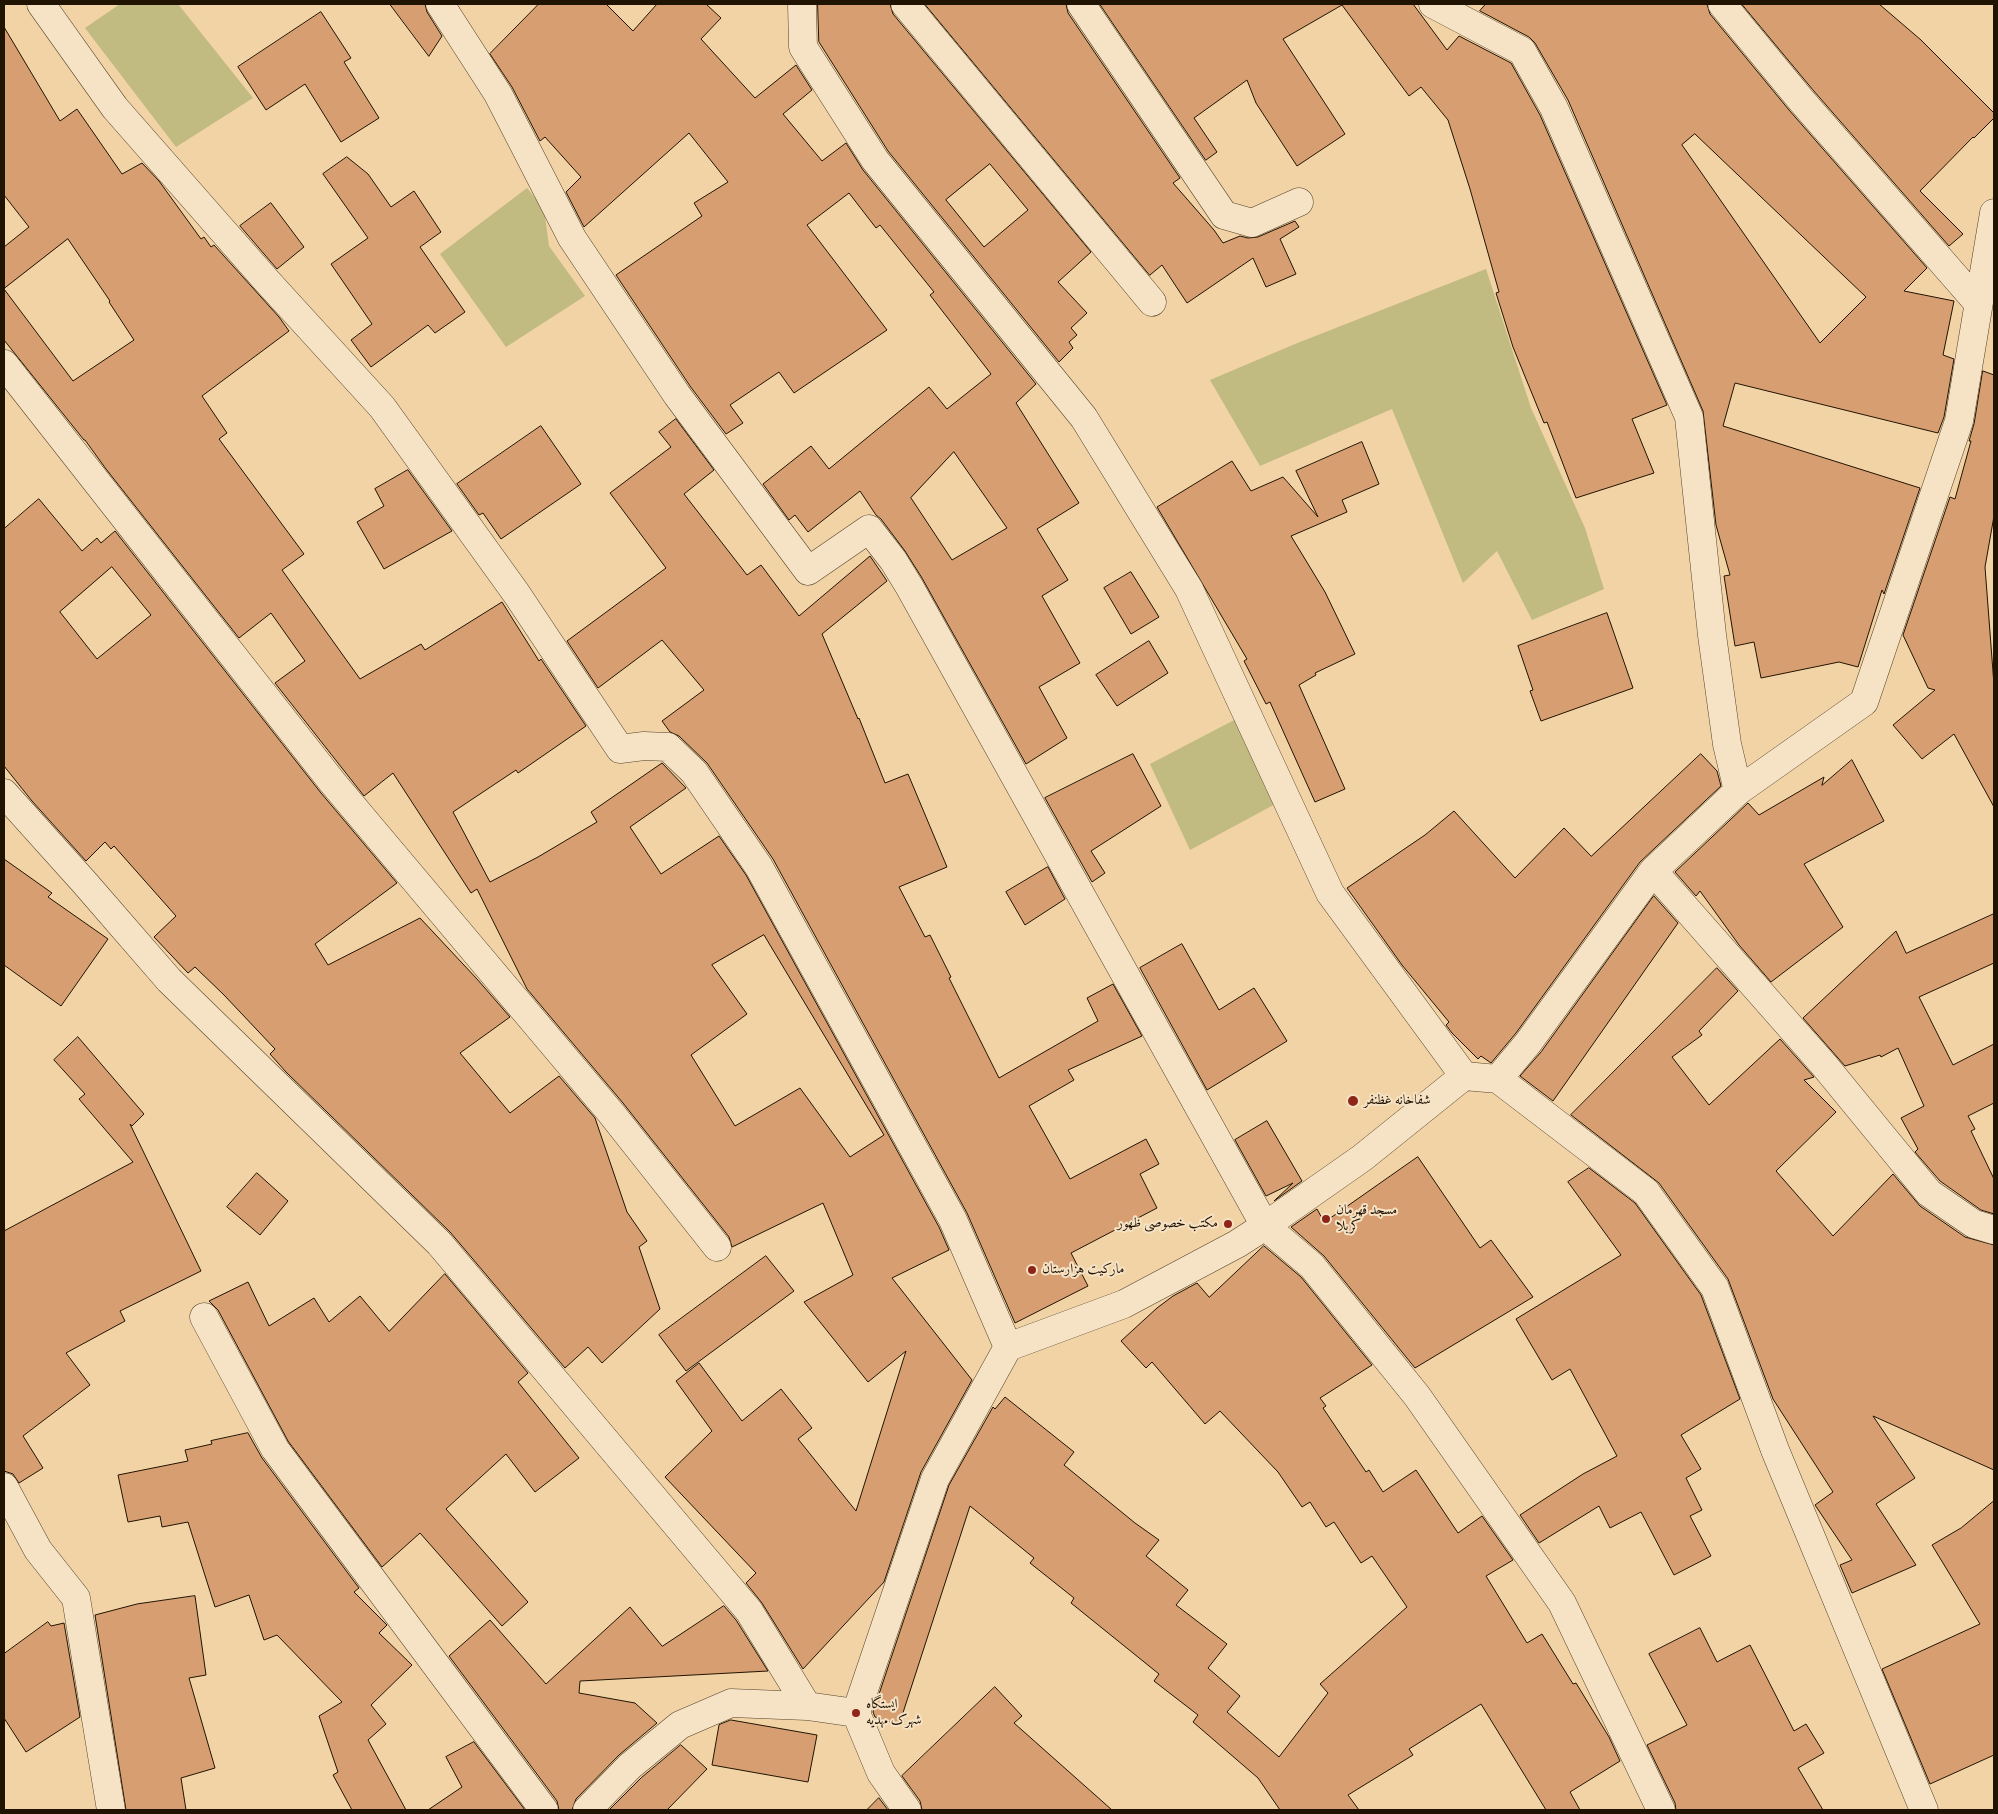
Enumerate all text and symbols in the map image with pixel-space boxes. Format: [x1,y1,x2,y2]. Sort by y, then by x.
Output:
place label: شفاخانه غظنفر [1364,1093,1431,1109]
marker: شفاخانه غظنفر [1346,1094,1360,1108]
place label: مسجد قهرمان کربلا [1336,1203,1397,1236]
marker: مسجد قهرمان کربلا [1320,1213,1332,1225]
place label: مکتب خصوصی ظهور [1117,1216,1218,1232]
marker: مکتب خصوصی ظهور [1222,1218,1234,1230]
place label: مارکیت هزارستان [1042,1262,1124,1278]
marker: مارکیت هزارستان [1026,1264,1038,1276]
place label: ایستگاه شهرک مهدیه [866,1697,922,1730]
marker: ایستگاه شهرک مهدیه [850,1707,862,1719]

